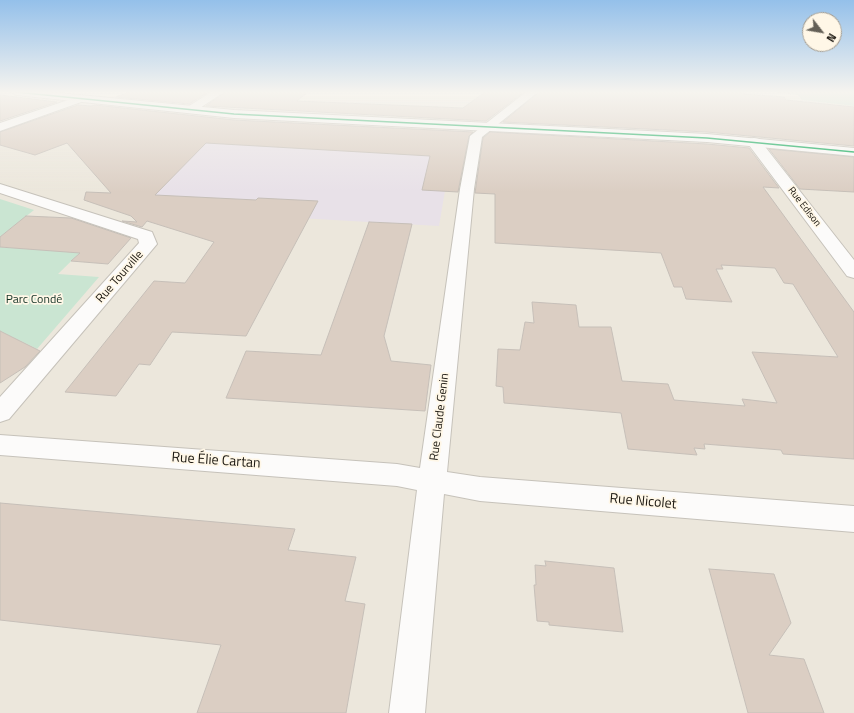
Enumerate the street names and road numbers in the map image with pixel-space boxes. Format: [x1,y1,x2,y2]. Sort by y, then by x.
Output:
street label: Rue Edison [785,185,823,229]
street label: Rue Tourville [93,248,147,306]
street label: Rue Claude Genin [427,372,453,462]
street label: Rue Élie Cartan [171,450,261,472]
street label: Rue Nicolet [609,491,677,513]

